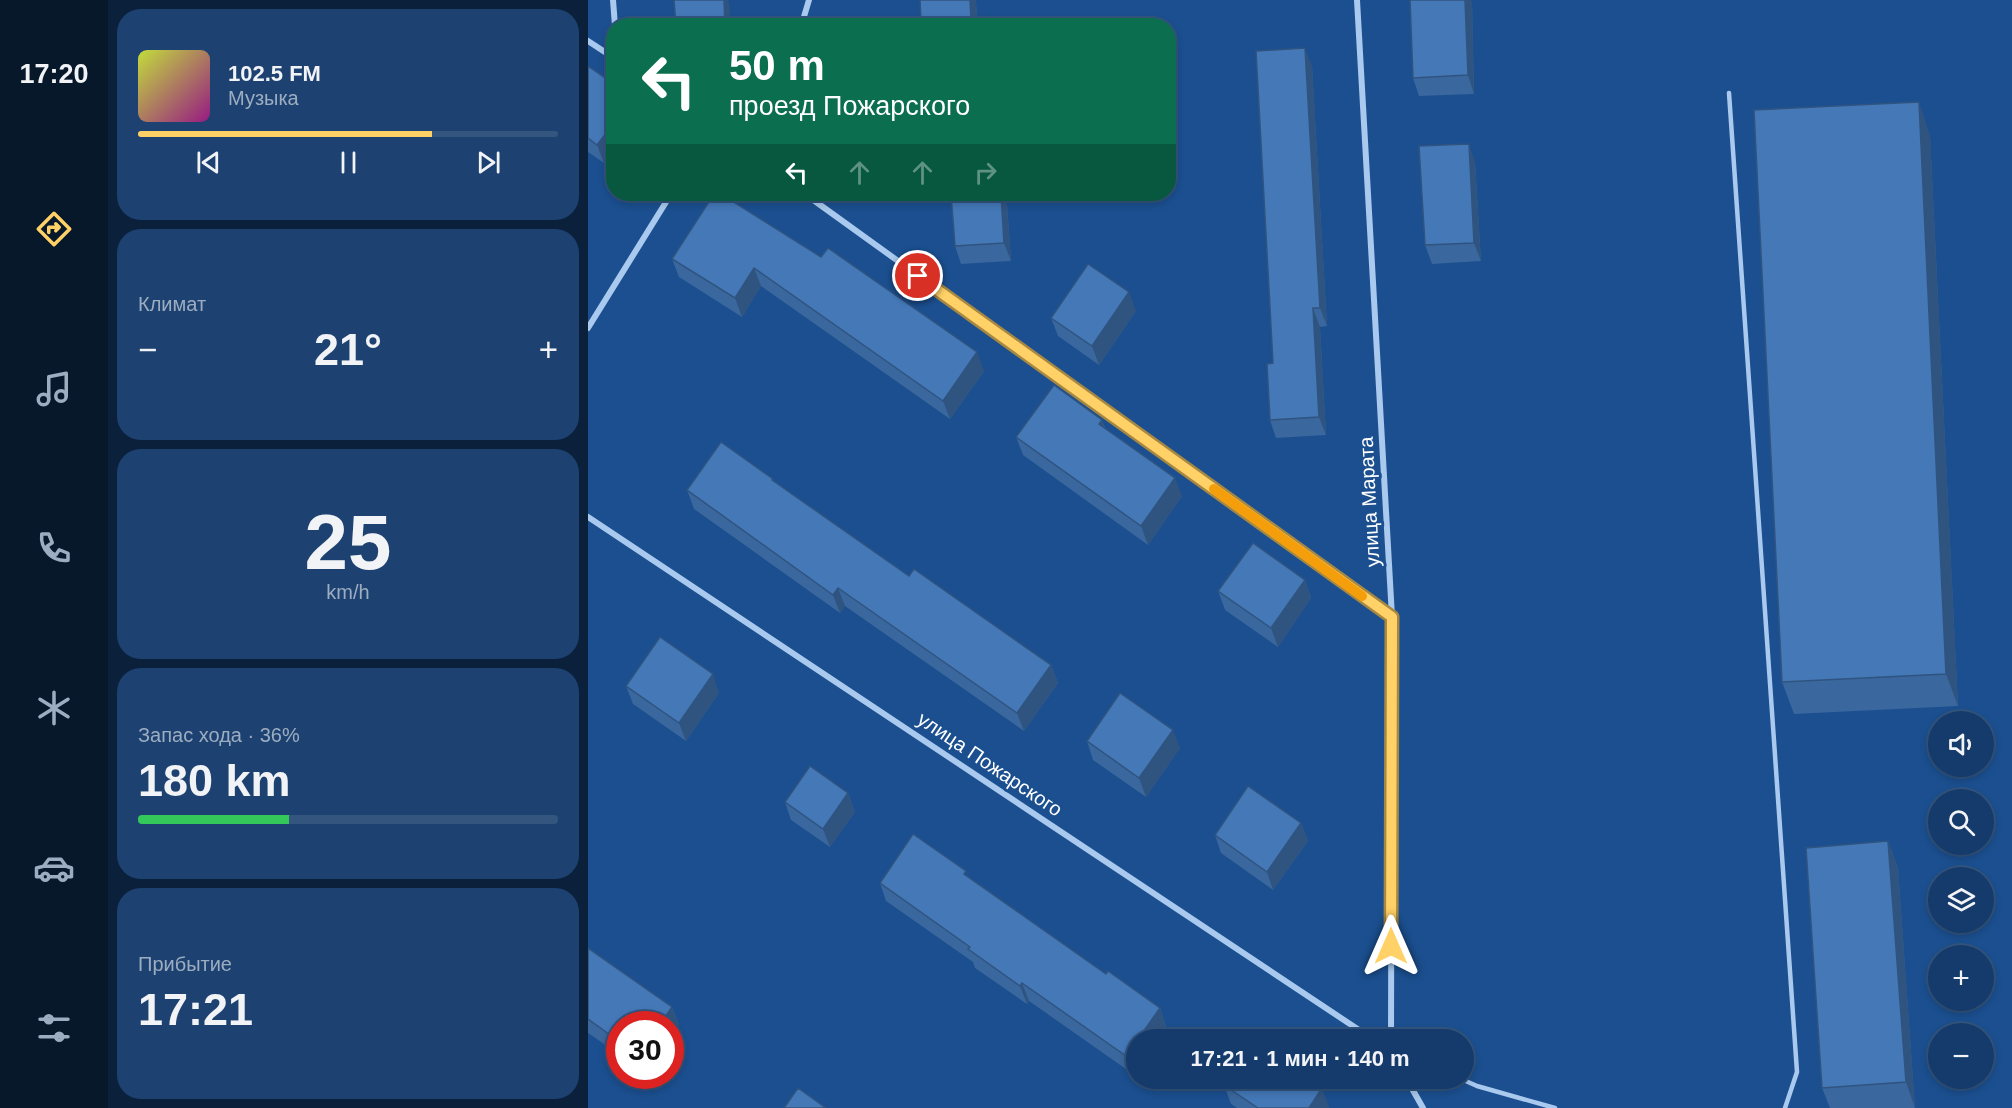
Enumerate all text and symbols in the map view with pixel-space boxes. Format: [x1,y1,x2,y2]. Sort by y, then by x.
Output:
icon: left [630,42,708,120]
text: 50 m [729,42,825,89]
text: 17:20 [19,59,89,89]
text: 102.5 FM [228,61,321,86]
text: Музыка [228,87,299,109]
text: проезд Пожарского [729,91,970,121]
icon: previous [192,146,225,179]
icon: pause [332,146,365,179]
icon: next [472,146,505,179]
icon: left [780,156,813,189]
icon: ahead [843,156,876,189]
icon: ahead [906,156,939,189]
icon: right [969,156,1002,189]
icon: directions [33,208,75,250]
pin [892,250,943,301]
icon: arrive [901,259,934,292]
text: Климат [138,293,206,315]
text: 21° [314,324,382,375]
text: − [138,331,157,368]
text: + [539,331,558,368]
icon: music [33,368,75,410]
street label: улица Марата [1355,435,1383,568]
text: 25 [305,498,391,586]
icon: phone [33,527,75,569]
text: km/h [326,581,370,603]
icon: climate [33,687,75,729]
street label: улица Пожарского [914,707,1066,821]
map controls [1928,711,1994,1089]
button: sound [1928,711,1994,777]
text: Запас хода · 36% [138,724,300,746]
text: 180 km [138,755,291,806]
button: search [1928,789,1994,855]
icon: car [33,847,75,889]
button: layers [1928,867,1994,933]
position arrow [1359,914,1423,978]
button: + [1928,945,1994,1011]
text: Прибытие [138,953,232,975]
text: 17:21 [138,984,253,1035]
icon: filters [33,1007,75,1049]
speed limit sign: 30 [606,1011,684,1089]
button: − [1928,1023,1994,1089]
text: 17:21 · 1 мин · 140 m [1190,1046,1410,1071]

